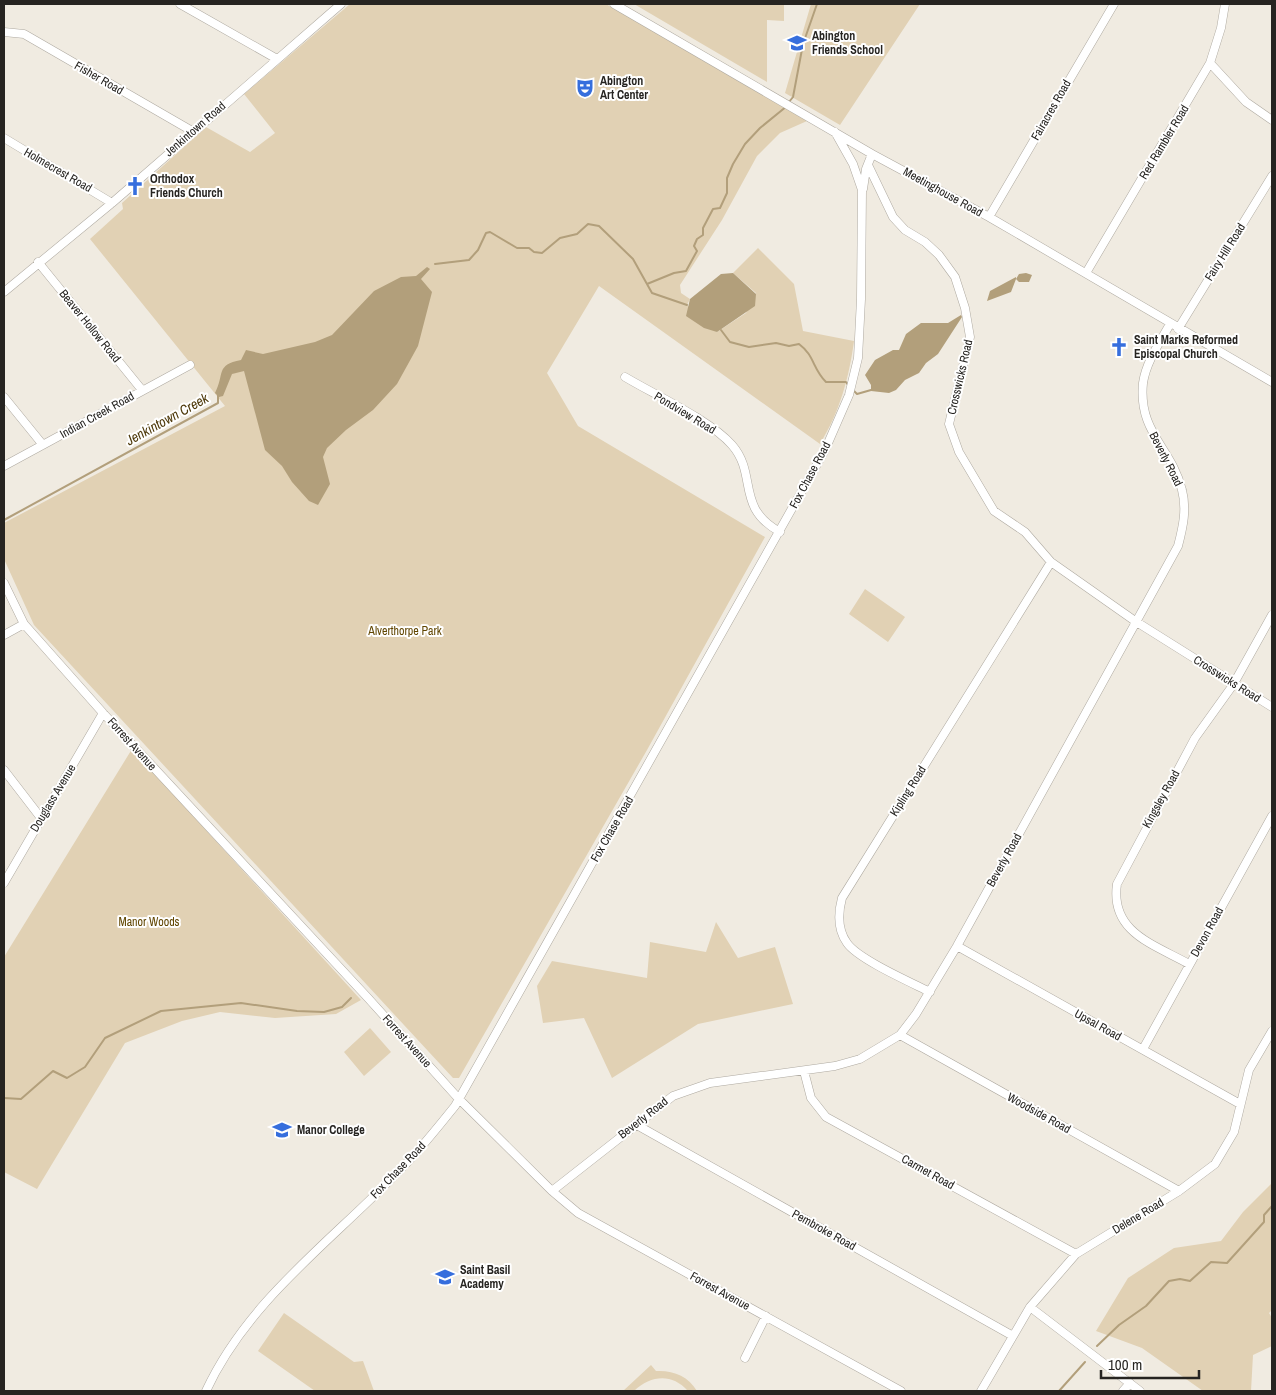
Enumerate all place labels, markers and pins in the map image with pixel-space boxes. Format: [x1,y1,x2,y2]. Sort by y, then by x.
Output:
place label: Abington Friends School [812,28,883,58]
school or university icon: Abington Friends School [786,32,808,54]
place label: Abington Art Center [600,73,648,103]
theatre icon: Abington Art Center [574,77,596,99]
place label: Orthodox Friends Church [150,171,223,201]
church icon: Orthodox Friends Church [124,175,146,197]
place label: Saint Marks Reformed Episcopal Church [1134,332,1238,362]
church icon: Saint Marks Reformed Episcopal Church [1108,336,1130,358]
school or university icon: Manor College [271,1119,293,1141]
place label: Manor College [297,1122,365,1138]
place label: Saint Basil Academy [460,1262,511,1292]
school or university icon: Saint Basil Academy [434,1266,456,1288]

